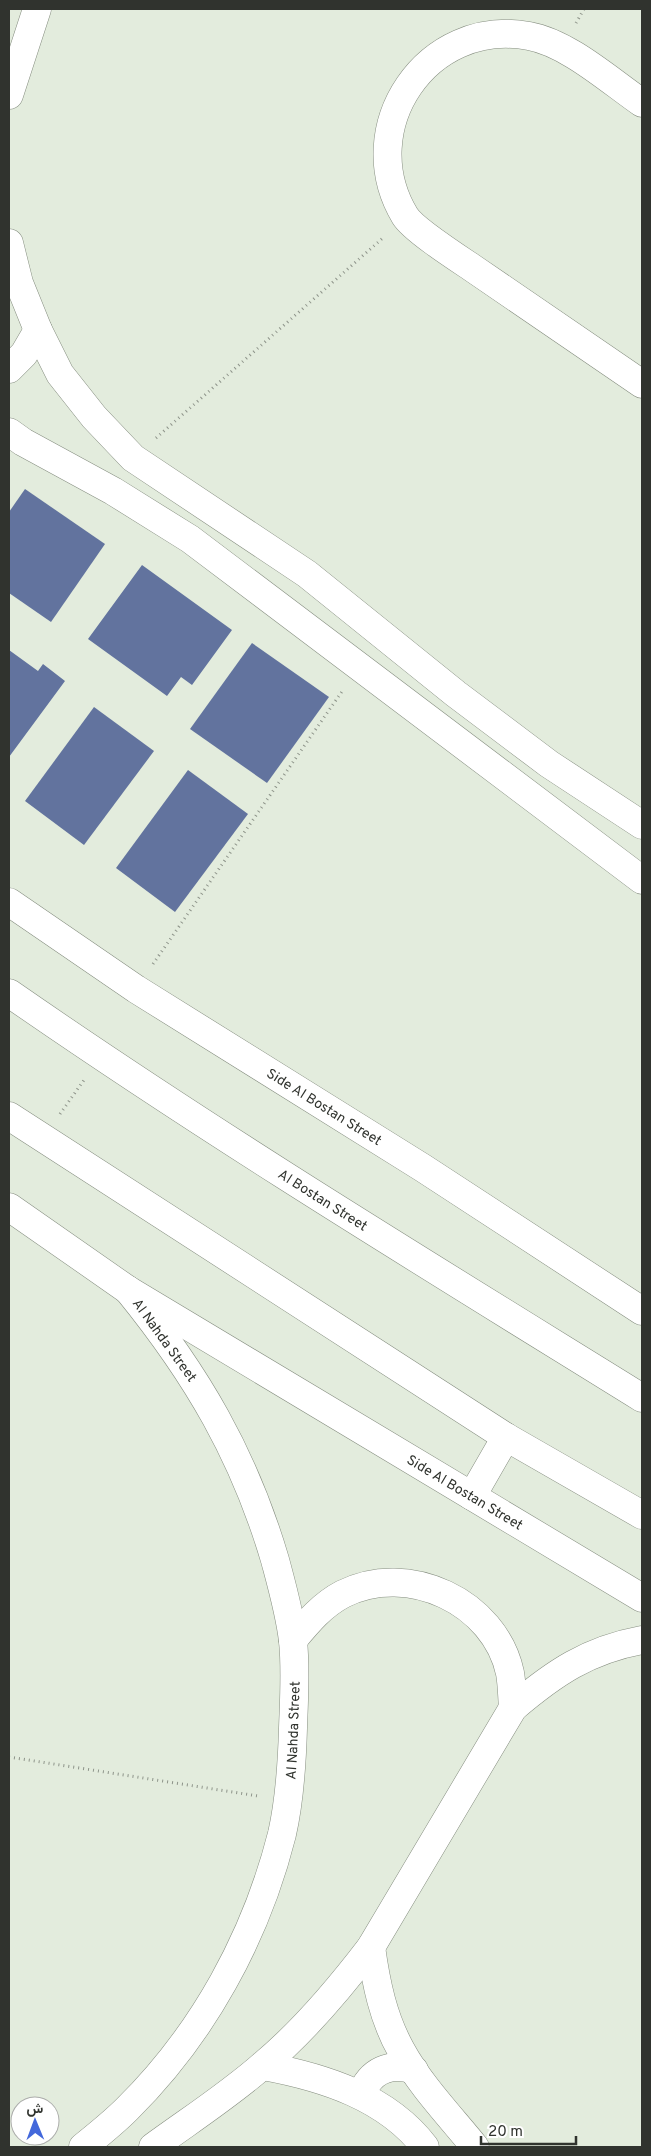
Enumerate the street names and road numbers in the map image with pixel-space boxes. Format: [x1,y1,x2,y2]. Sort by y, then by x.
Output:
street label: Side Al Bostan Street [263,1066,384,1150]
street label: Al Bostan Street [274,1166,370,1235]
street label: Al Nahda Street [128,1296,200,1386]
street label: Side Al Bostan Street [403,1452,525,1535]
street label: Al Nahda Street [283,1681,305,1780]

